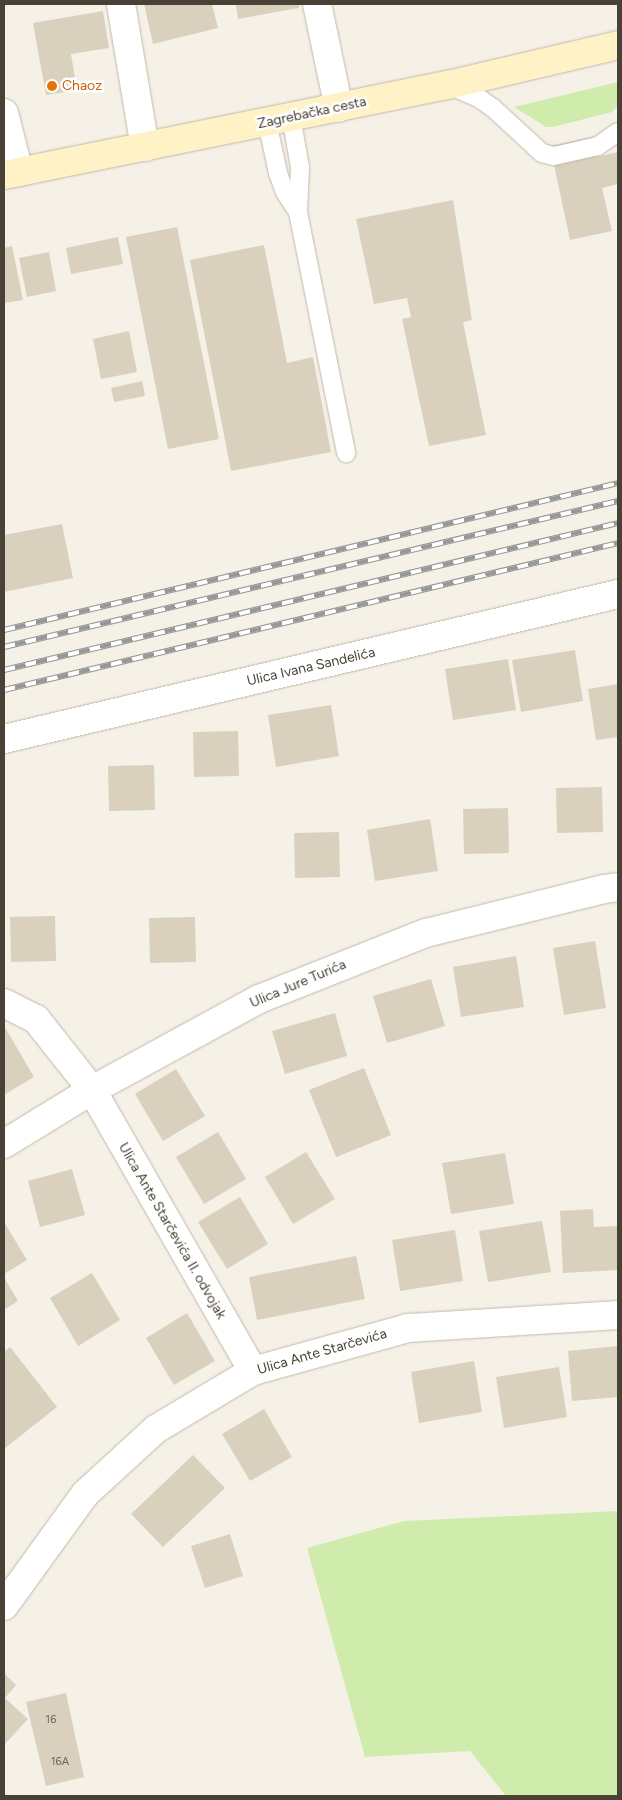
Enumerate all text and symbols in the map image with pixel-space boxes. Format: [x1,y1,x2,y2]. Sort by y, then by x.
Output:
place label: Chaoz [62,78,102,94]
marker: Chaoz [46,80,58,92]
street label: Zagrebačka cesta [256,93,368,133]
street label: Ulica Ivana Sandelića [245,644,377,690]
street label: Ulica Jure Turića [247,956,349,1012]
street label: Ulica Ante Starčevića II. odvojak [115,1140,229,1322]
street label: Ulica Ante Starčevića [255,1325,389,1379]
house number: 16 [46,1713,56,1727]
house number: 16A [51,1755,69,1769]

